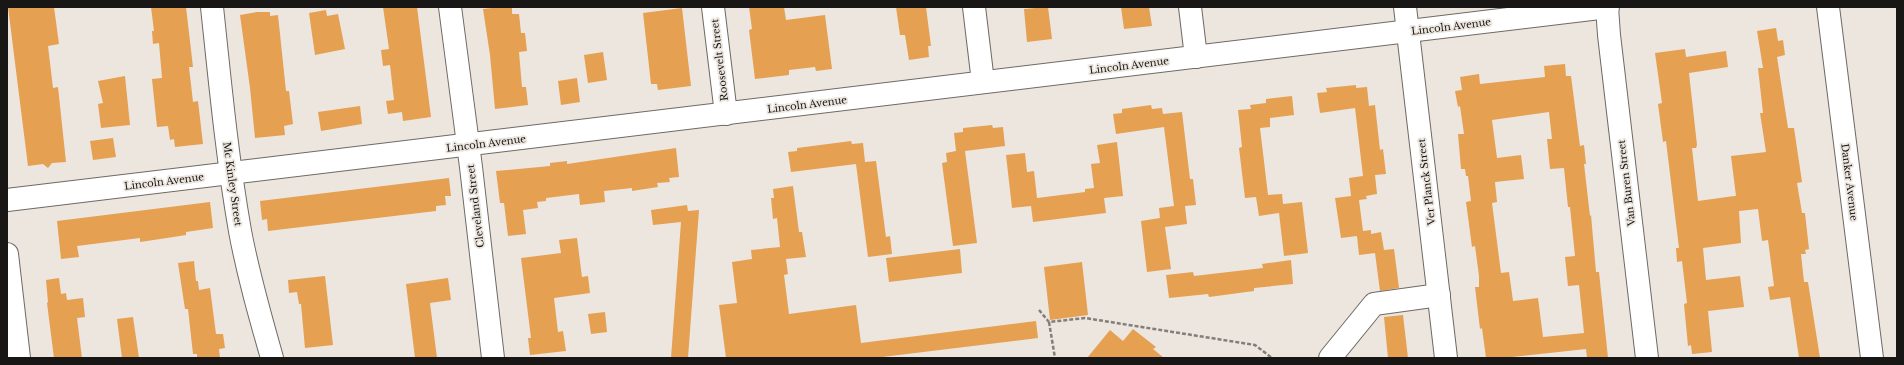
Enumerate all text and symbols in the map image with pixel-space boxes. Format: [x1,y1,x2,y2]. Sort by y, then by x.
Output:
street label: Lincoln Avenue [1410,15,1492,38]
street label: Roosevelt Street [708,18,731,102]
street label: Lincoln Avenue [1088,54,1170,77]
street label: Lincoln Avenue [766,93,848,116]
street label: Lincoln Avenue [445,132,527,155]
street label: Ver Planck Street [1415,138,1438,227]
street label: Van Buren Street [1615,139,1638,228]
street label: Mc Kinley Street [220,141,245,227]
street label: Danker Avenue [1838,143,1861,222]
street label: Cleveland Street [464,163,487,248]
street label: Lincoln Avenue [123,170,205,193]

